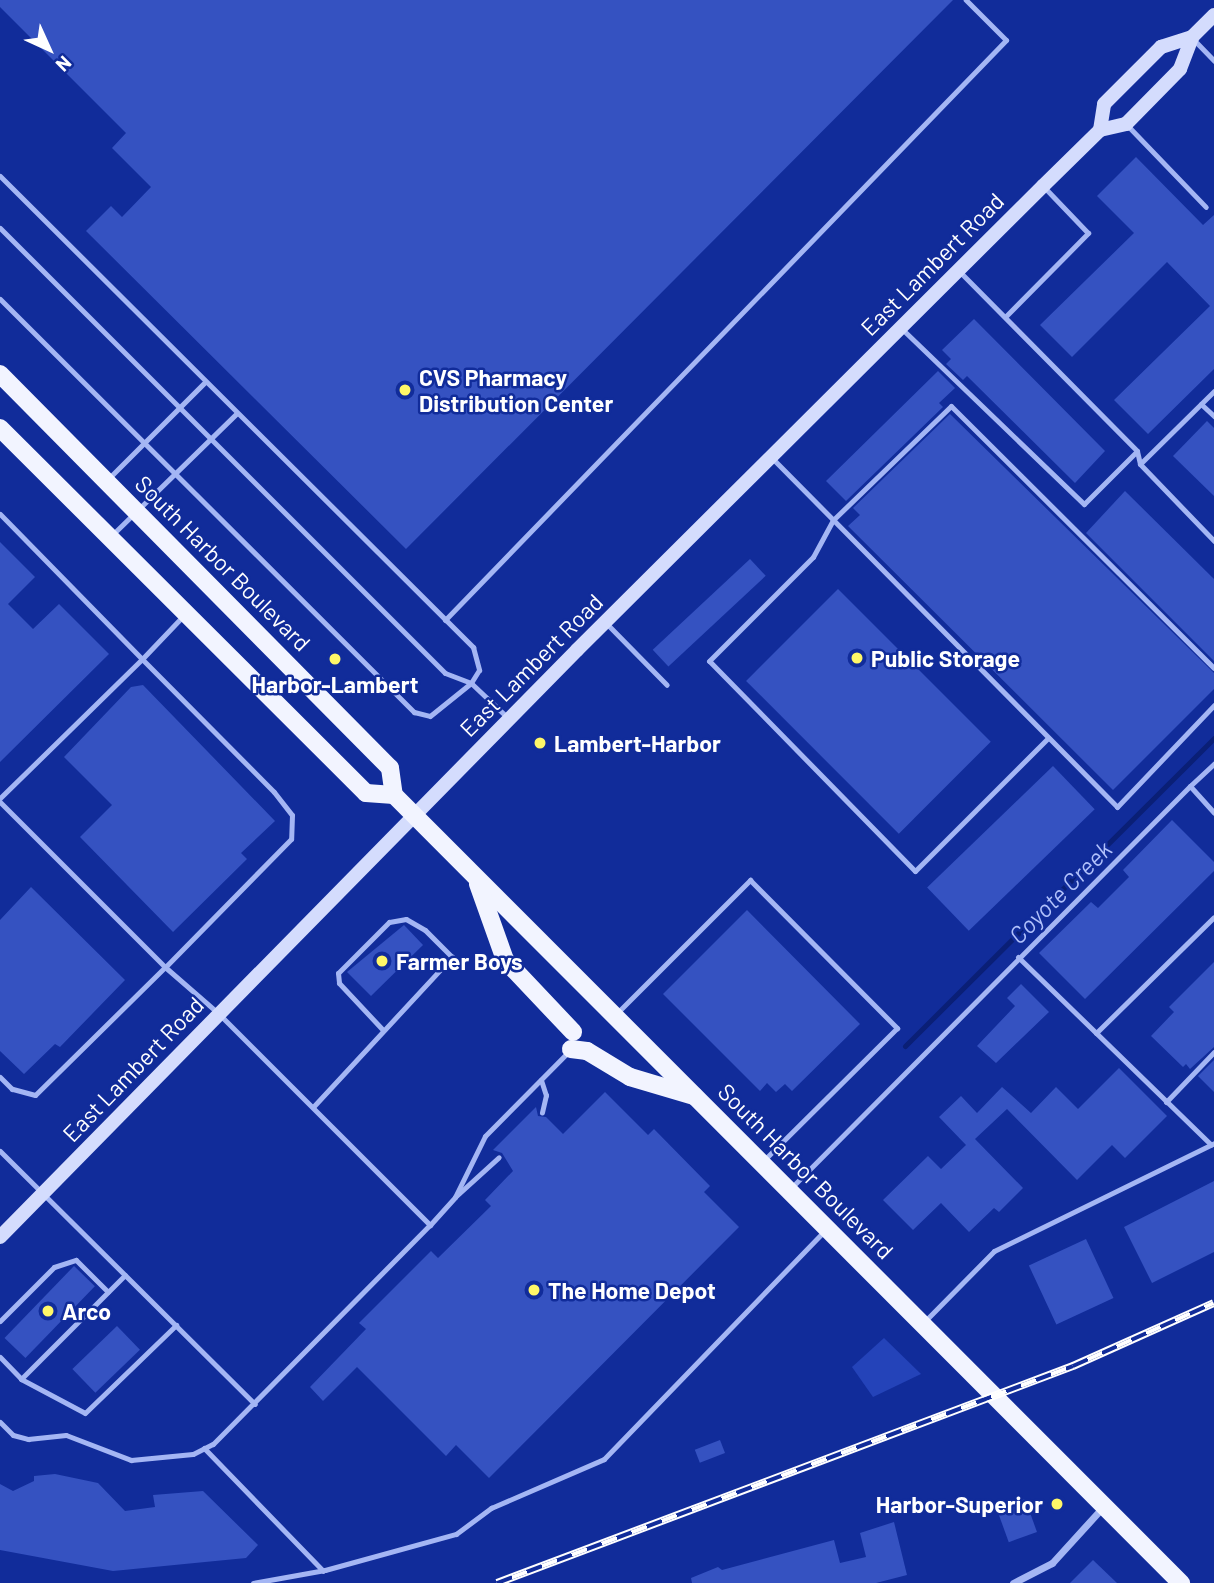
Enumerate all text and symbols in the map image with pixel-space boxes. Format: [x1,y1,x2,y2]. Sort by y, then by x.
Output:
north arrow [14,14,84,84]
text: N [52,52,77,77]
street label: East Lambert Road [855,187,1009,341]
place label: CVS Pharmacy Distribution Center [419,363,613,417]
marker: CVS Pharmacy Distribution Center [397,382,413,398]
street label: South Harbor Boulevard [130,470,316,656]
street label: East Lambert Road [454,588,608,742]
place label: Public Storage [871,644,1020,672]
marker: Public Storage [849,650,865,666]
marker: Harbor-Lambert [327,651,343,667]
place label: Harbor-Lambert [252,670,418,698]
place label: Lambert-Harbor [554,729,721,757]
marker: Lambert-Harbor [532,735,548,751]
water label: Coyote Creek [1003,835,1117,949]
place label: Farmer Boys [396,947,523,975]
marker: Farmer Boys [374,953,390,969]
street label: East Lambert Road [57,991,209,1147]
street label: South Harbor Boulevard [713,1078,899,1264]
place label: The Home Depot [548,1276,716,1304]
marker: The Home Depot [526,1282,542,1298]
place label: Arco [62,1297,111,1325]
marker: Arco [40,1303,56,1319]
place label: Harbor-Superior [876,1490,1043,1518]
marker: Harbor-Superior [1049,1496,1065,1512]

